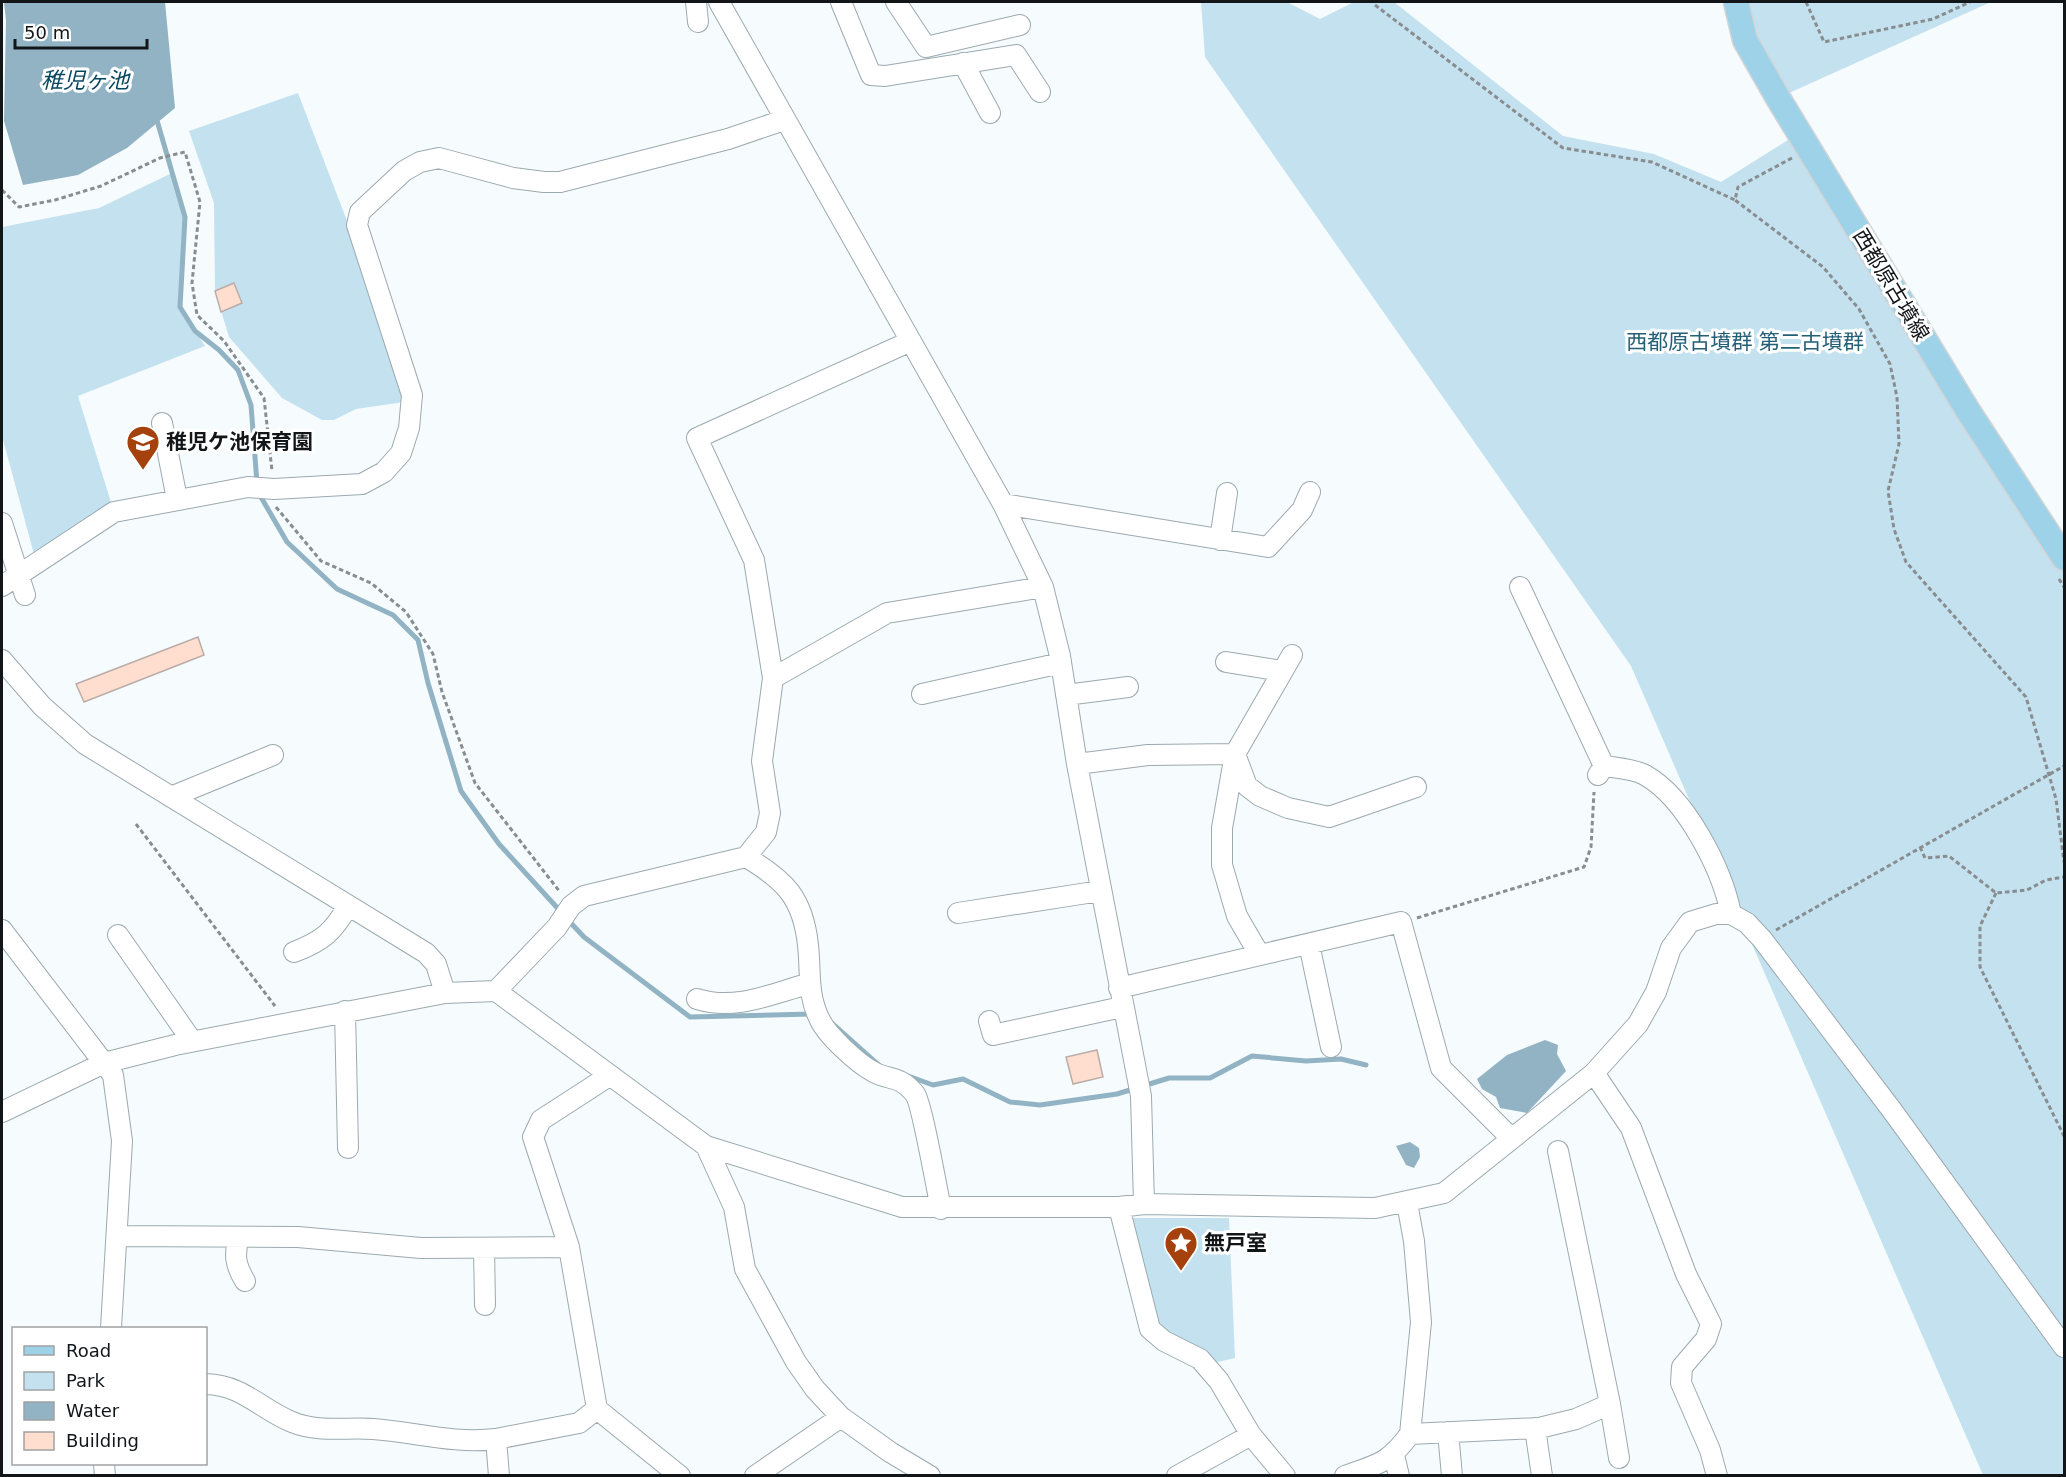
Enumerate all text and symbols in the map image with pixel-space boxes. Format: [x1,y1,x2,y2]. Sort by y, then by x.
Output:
scale bar [15,12,147,50]
text: 50 m [24,22,70,43]
water label: 稚児ヶ池 [41,68,131,93]
street label: 西都原古墳線 [1848,225,1934,345]
park label: 西都原古墳群 第二古墳群 [1626,330,1864,354]
school or university icon: 稚児ケ池保育園 [125,424,161,471]
place label: 稚児ケ池保育園 [166,430,313,454]
place icon: 無戸室 [1163,1225,1199,1272]
place label: 無戸室 [1204,1231,1267,1255]
legend [12,1327,207,1465]
text: Road [66,1340,111,1361]
text: Park [66,1370,105,1391]
text: Water [66,1400,120,1421]
text: Building [66,1430,139,1451]

